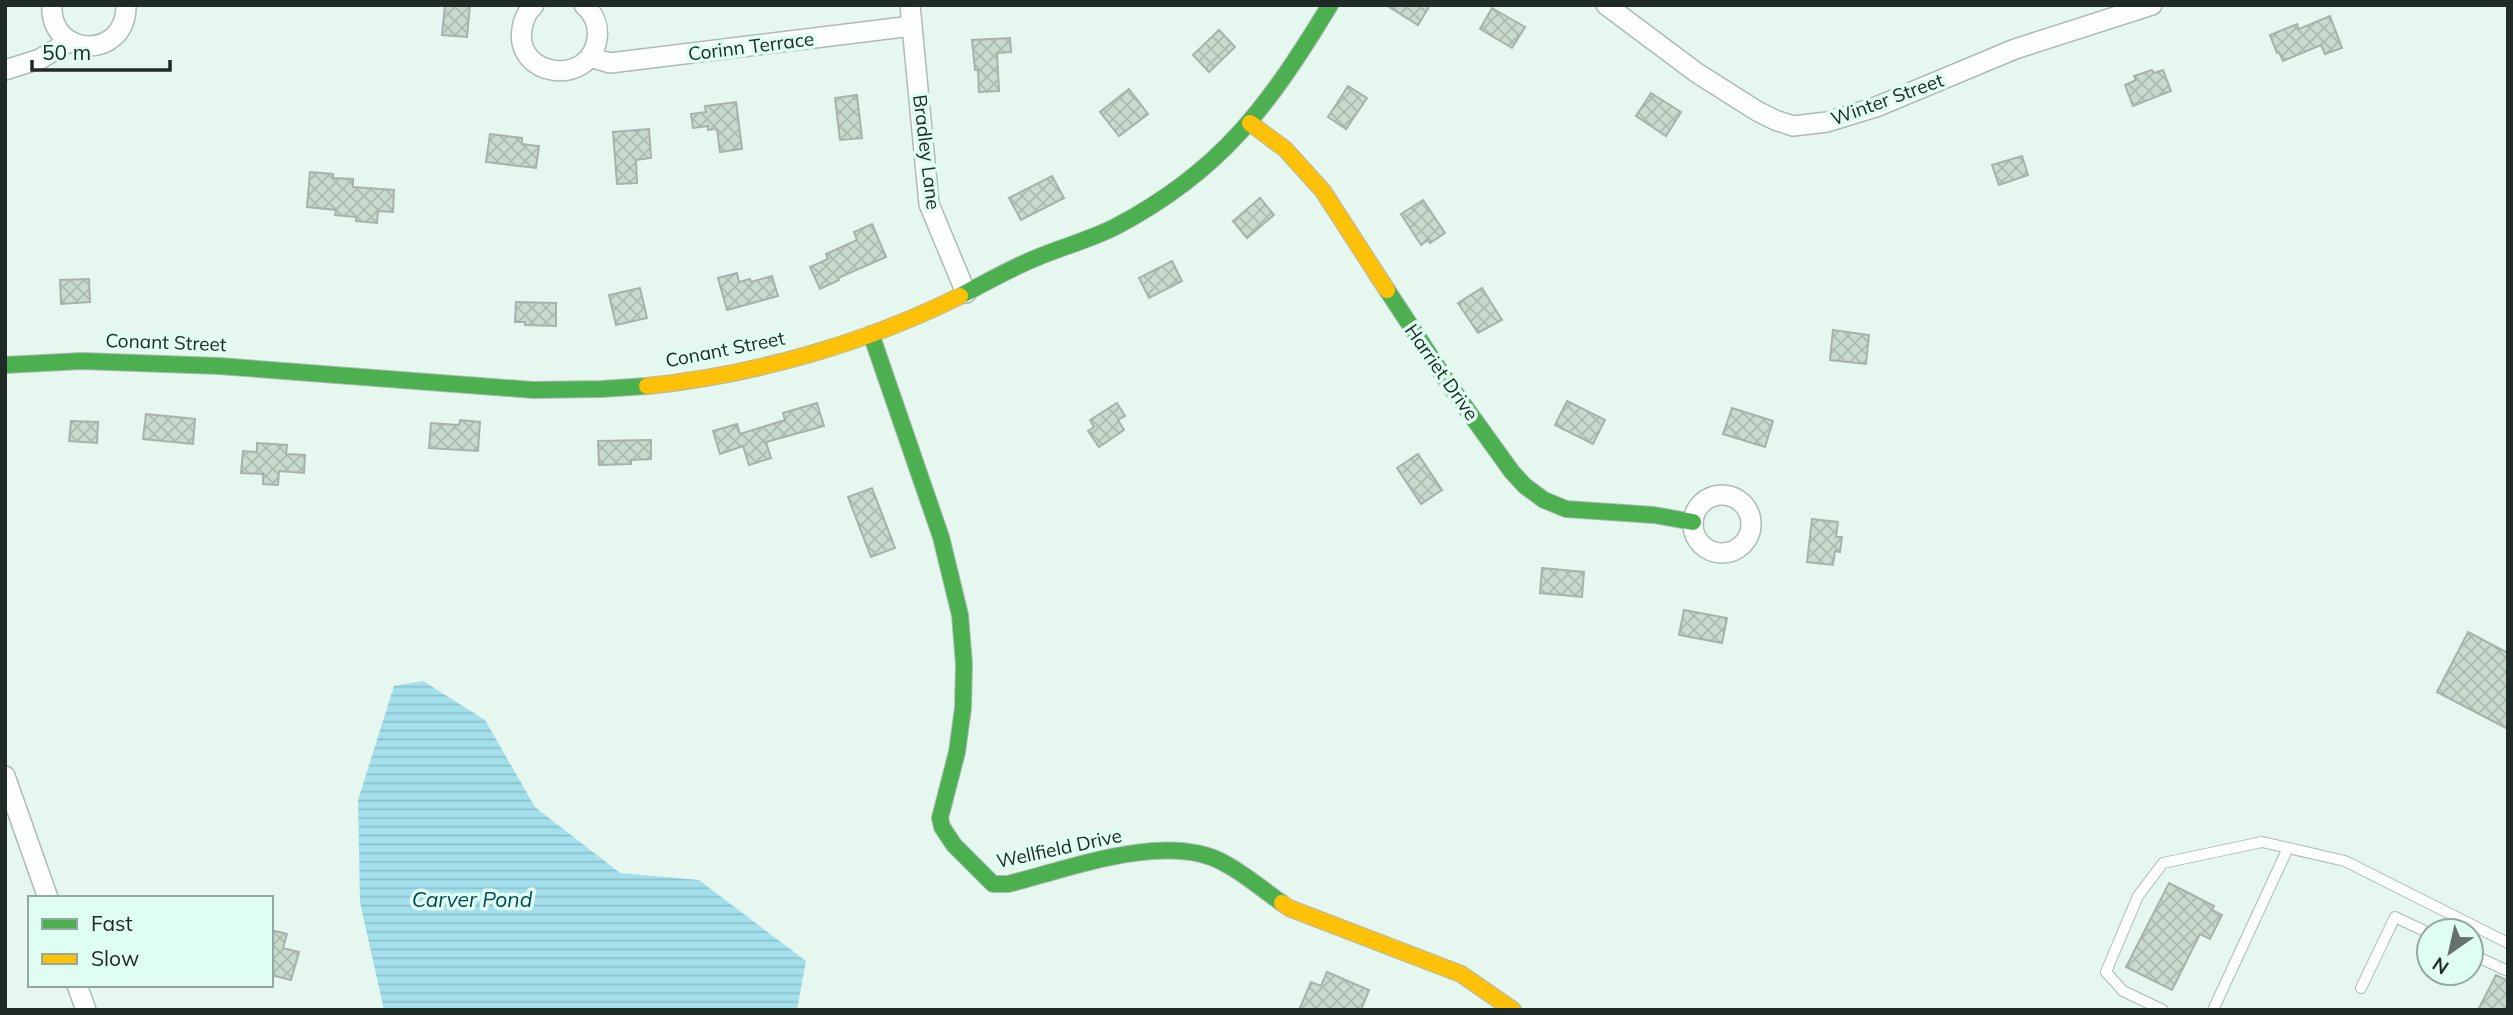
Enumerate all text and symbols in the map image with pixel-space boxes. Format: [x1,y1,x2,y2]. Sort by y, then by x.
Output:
street label: Corinn Terrace [687,26,815,66]
scale bar [32,28,170,72]
text: 50 m [42,39,91,65]
street label: Winter Street [1827,67,1947,130]
street label: Bradley Lane [908,93,946,211]
street label: Harriet Drive [1400,319,1484,425]
street label: Conant Street [663,326,787,372]
street label: Conant Street [105,328,227,356]
street label: Wellfield Drive [994,823,1124,873]
water label: Carver Pond [412,886,533,912]
legend [28,896,273,987]
text: Fast [91,910,133,936]
north arrow [2415,917,2485,987]
text: Slow [91,945,139,971]
text: N [2428,952,2453,980]

